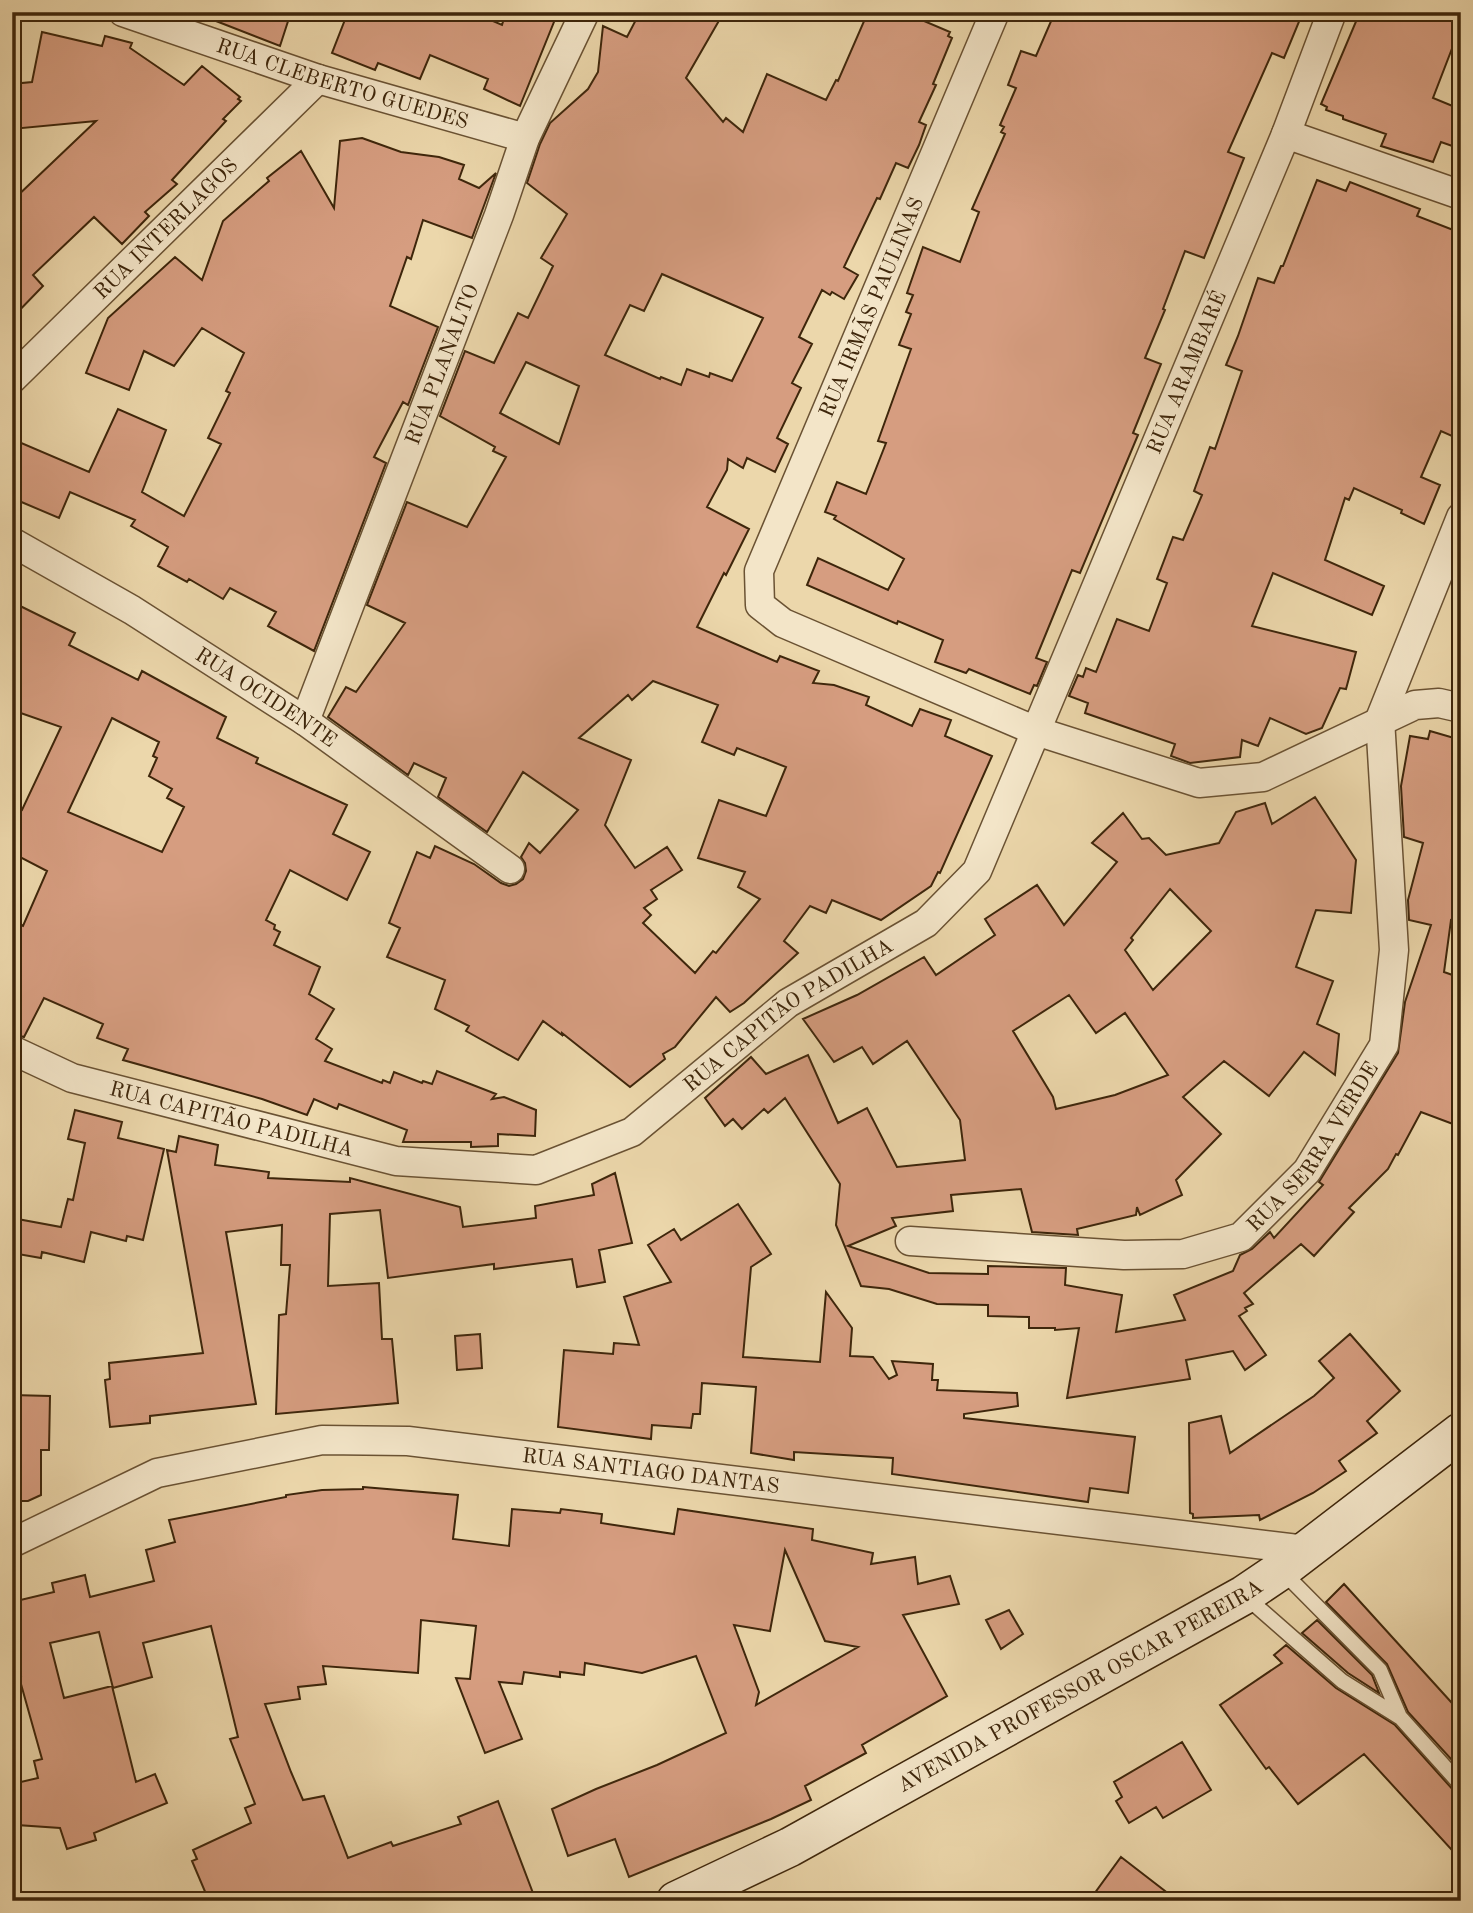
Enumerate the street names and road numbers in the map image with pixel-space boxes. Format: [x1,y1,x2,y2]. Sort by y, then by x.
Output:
street label: RUA CLEBERTO GUEDES [213,36,471,133]
street label: RUA INTERLAGOS [91,155,242,304]
street label: RUA IRMÃS PAULINAS [813,193,928,421]
street label: RUA PLANALTO [403,282,483,448]
street label: RUA ARAMBARÉ [1144,287,1231,457]
street label: RUA OCIDENTE [191,645,340,752]
street label: RUA CAPITÃO PADILHA [680,936,897,1097]
street label: RUA SERRA VERDE [1244,1059,1383,1237]
street label: RUA CAPITÃO PADILHA [107,1079,356,1162]
street label: RUA SANTIAGO DANTAS [521,1446,781,1498]
street label: AVENIDA PROFESSOR OSCAR PEREIRA [895,1576,1267,1797]

